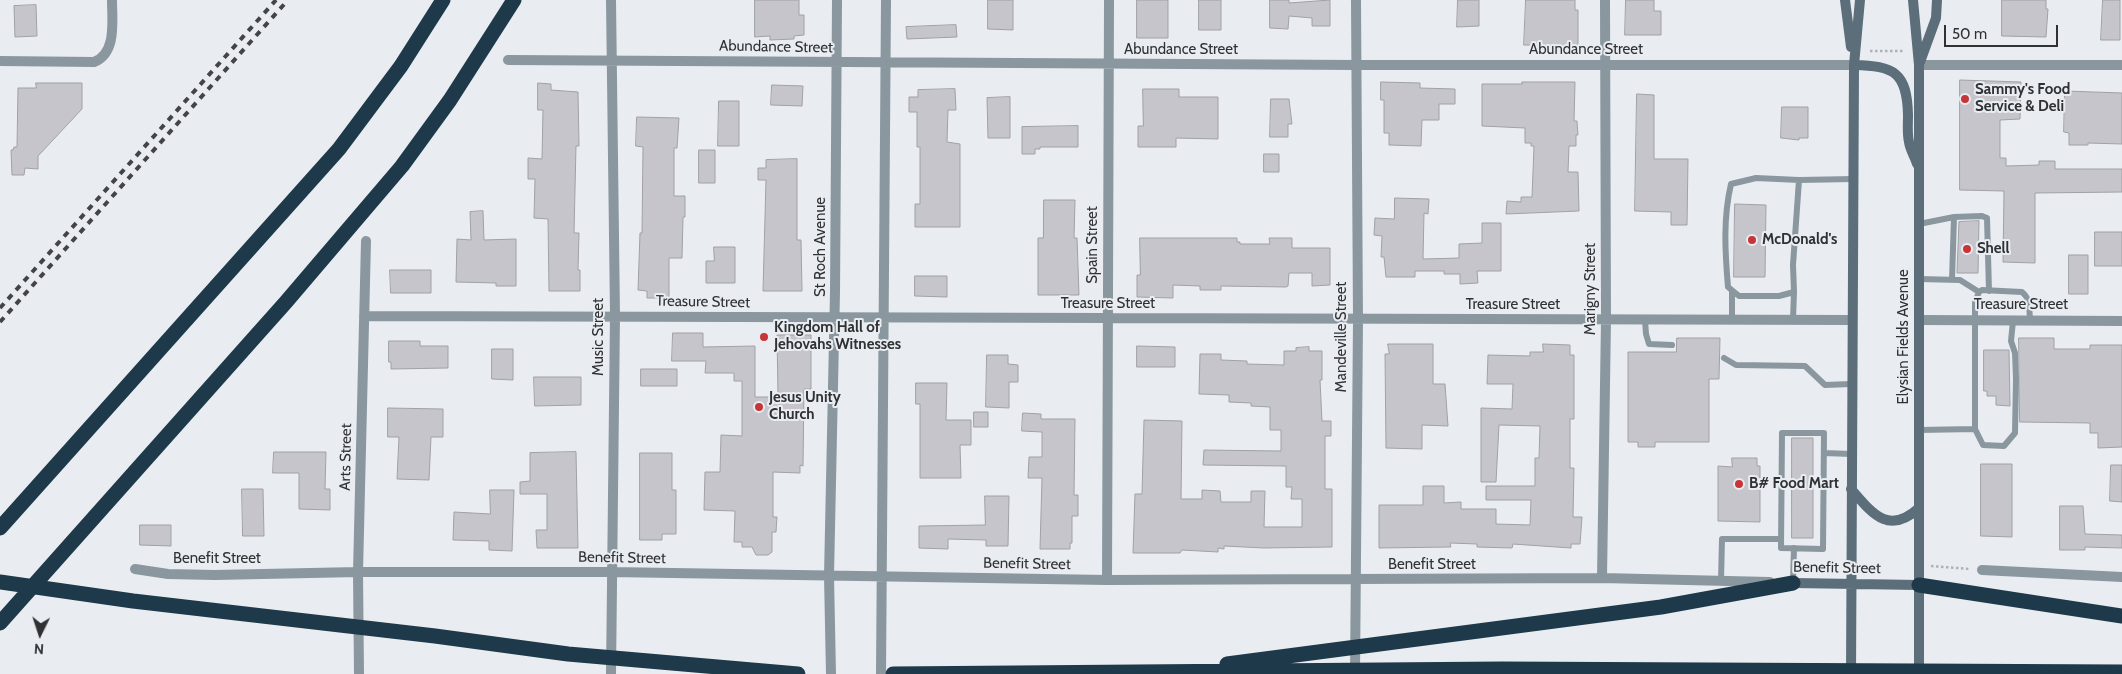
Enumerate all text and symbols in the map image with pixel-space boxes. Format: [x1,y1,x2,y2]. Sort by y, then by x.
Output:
scale bar [1947,15,2061,47]
text: 50 m [1952,25,1987,43]
street label: Abundance Street [719,37,833,57]
street label: Abundance Street [1124,41,1238,59]
street label: Abundance Street [1529,41,1643,59]
place label: Sammy's Food Service & Deli [1975,81,2070,116]
marker: Sammy's Food Service & Deli [1959,93,1971,105]
street label: St Roch Avenue [812,197,830,297]
street label: Spain Street [1084,206,1102,284]
place label: McDonald's [1762,231,1837,249]
marker: McDonald's [1746,234,1758,246]
place label: Shell [1977,240,2009,258]
street label: Marigny Street [1582,243,1600,335]
marker: Shell [1961,243,1973,255]
street label: Elysian Fields Avenue [1895,269,1913,405]
street label: Mandeville Street [1333,282,1351,392]
street label: Treasure Street [656,292,750,312]
street label: Treasure Street [1061,295,1155,313]
street label: Treasure Street [1466,296,1560,314]
street label: Treasure Street [1974,296,2068,314]
street label: Music Street [590,298,608,376]
place label: Kingdom Hall of Jehovahs Witnesses [774,319,901,354]
marker: Kingdom Hall of Jehovahs Witnesses [758,331,770,343]
place label: Jesus Unity Church [769,389,841,424]
marker: Jesus Unity Church [753,401,765,413]
street label: Arts Street [336,423,356,491]
place label: B# Food Mart [1749,475,1839,493]
marker: B# Food Mart [1733,478,1745,490]
street label: Benefit Street [578,548,666,568]
street label: Benefit Street [173,550,261,568]
street label: Benefit Street [983,554,1071,574]
street label: Benefit Street [1388,556,1476,574]
street label: Benefit Street [1793,558,1881,578]
north arrow [15,609,65,659]
text: N [33,640,45,658]

